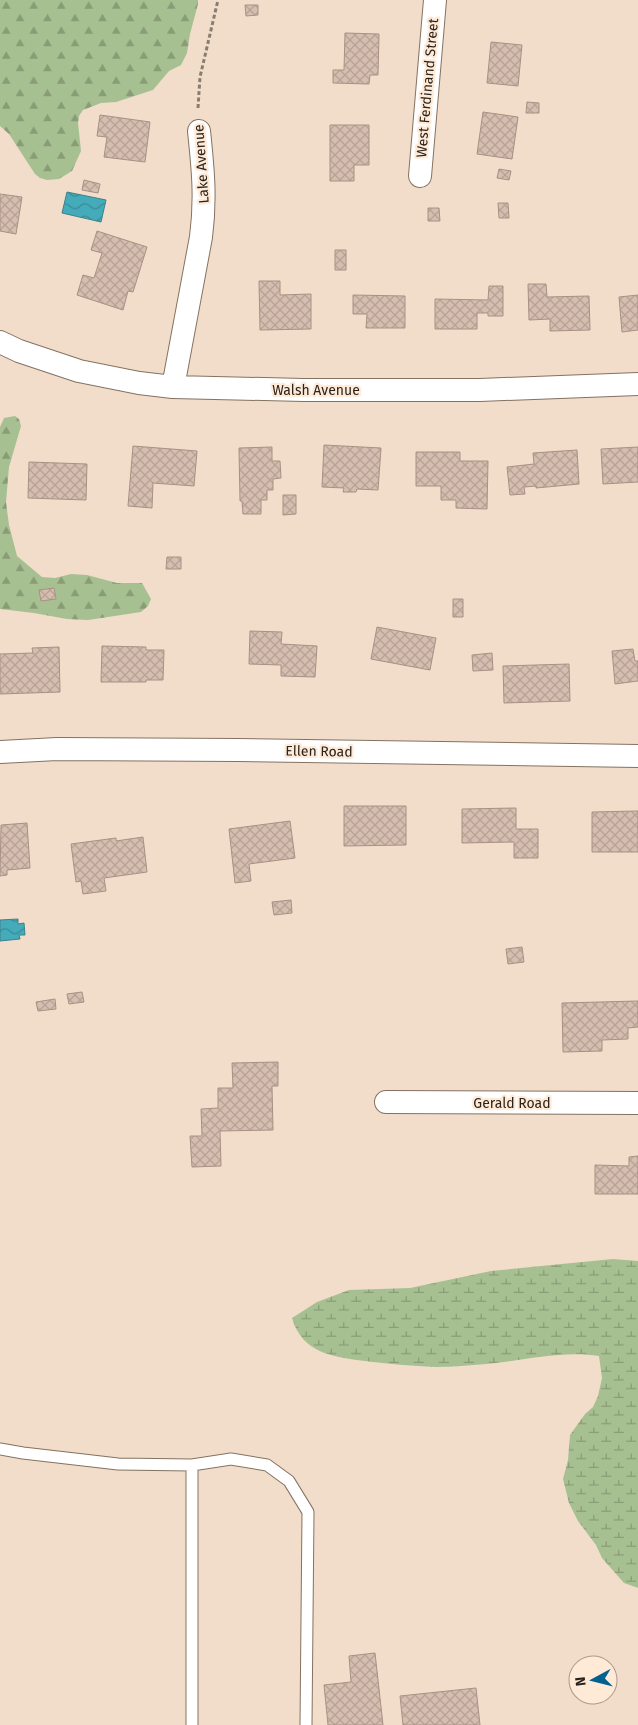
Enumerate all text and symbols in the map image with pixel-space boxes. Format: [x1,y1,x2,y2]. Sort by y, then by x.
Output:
street label: West Ferdinand Street [413,17,442,158]
street label: Lake Avenue [190,124,213,204]
street label: Walsh Avenue [272,382,360,399]
street label: Ellen Road [285,742,353,761]
street label: Gerald Road [473,1095,551,1112]
north arrow [568,1655,618,1705]
text: N [572,1676,590,1687]

